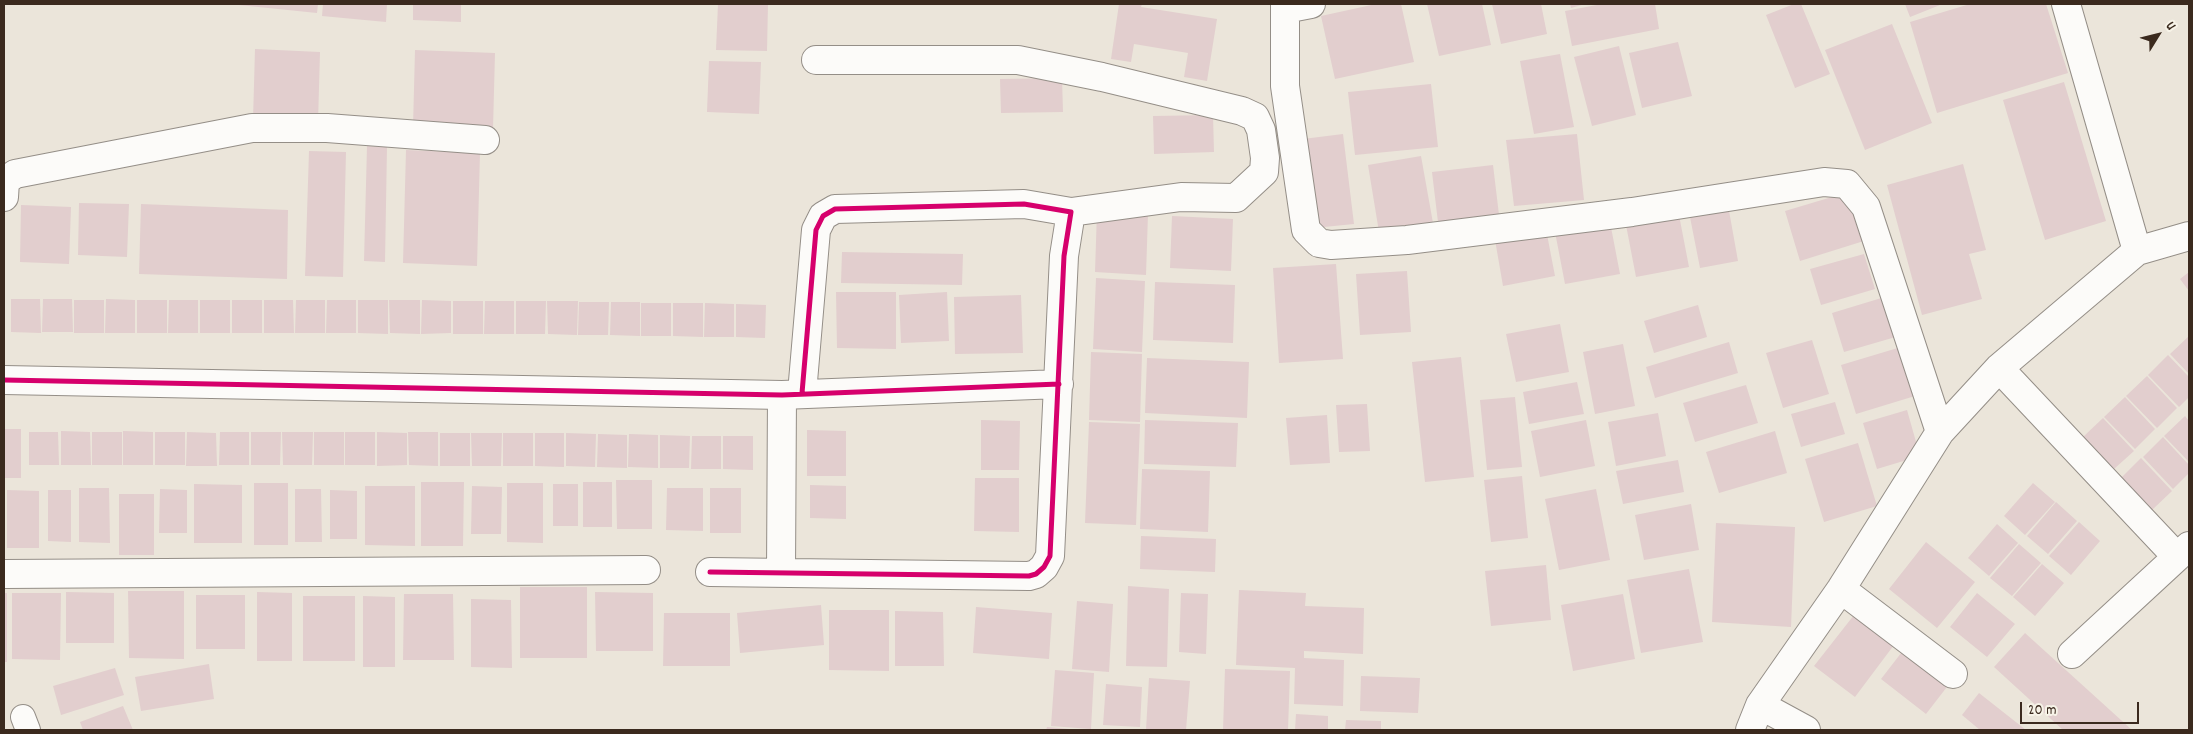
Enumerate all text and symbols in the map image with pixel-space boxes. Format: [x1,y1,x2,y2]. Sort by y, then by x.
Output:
north arrow [2133,10,2183,60]
text: U [2160,18,2180,35]
scale bar [2023,692,2142,724]
text: 20 m [2028,700,2056,722]

